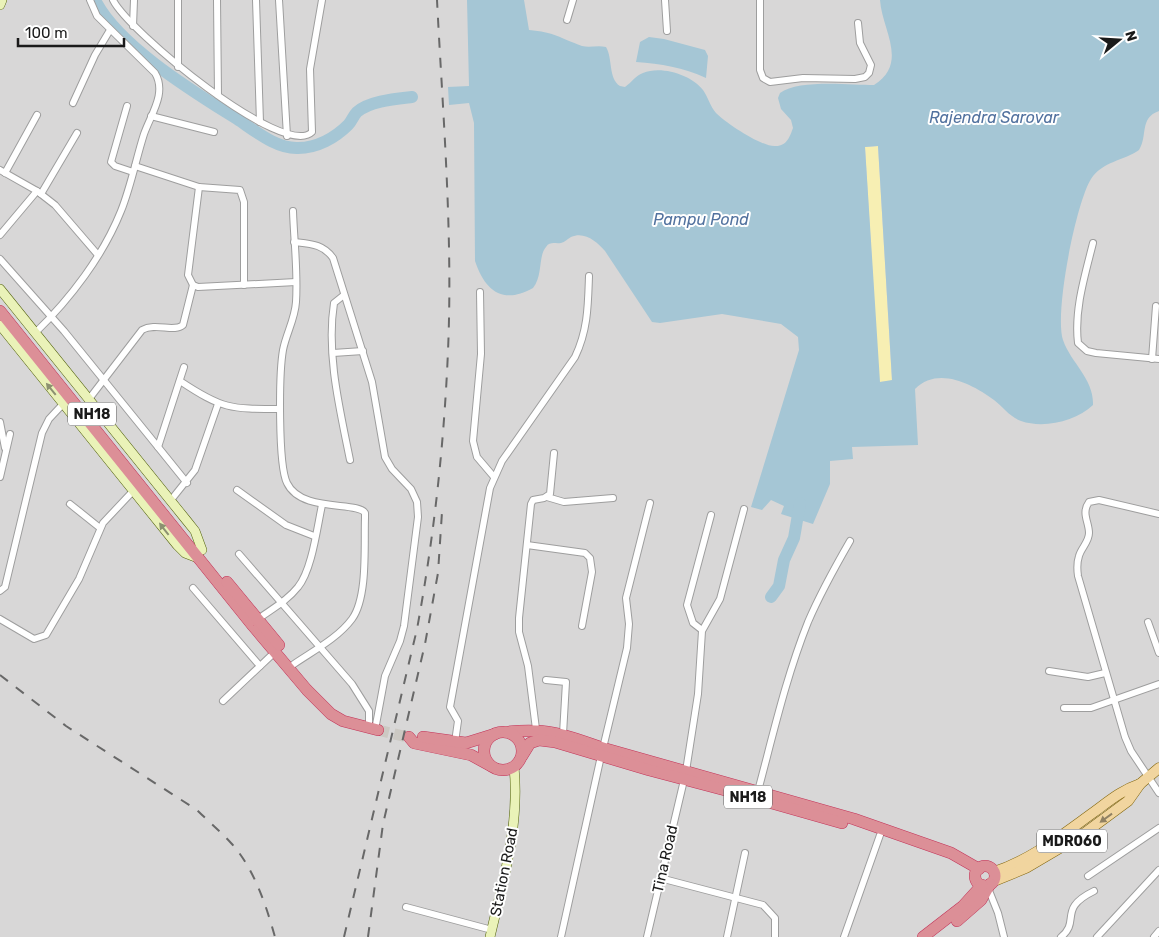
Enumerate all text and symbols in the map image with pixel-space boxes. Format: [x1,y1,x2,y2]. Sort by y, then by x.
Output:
scale bar [18,15,124,47]
north arrow [1094,15,1144,65]
text: 100 m [25,24,67,42]
text: N [1121,29,1141,44]
water label: Rajendra Sarovar [929,108,1060,127]
water label: Pampu Pond [653,210,749,229]
one-way arrow [46,382,57,395]
road number: NH18 [68,402,116,426]
one-way arrow [159,522,169,536]
road number: NH18 [724,786,772,809]
one-way arrow [1099,813,1113,823]
street label: Tina Road [648,823,682,895]
street label: Station Road [487,826,521,918]
road number: MDR060 [1037,829,1107,852]

